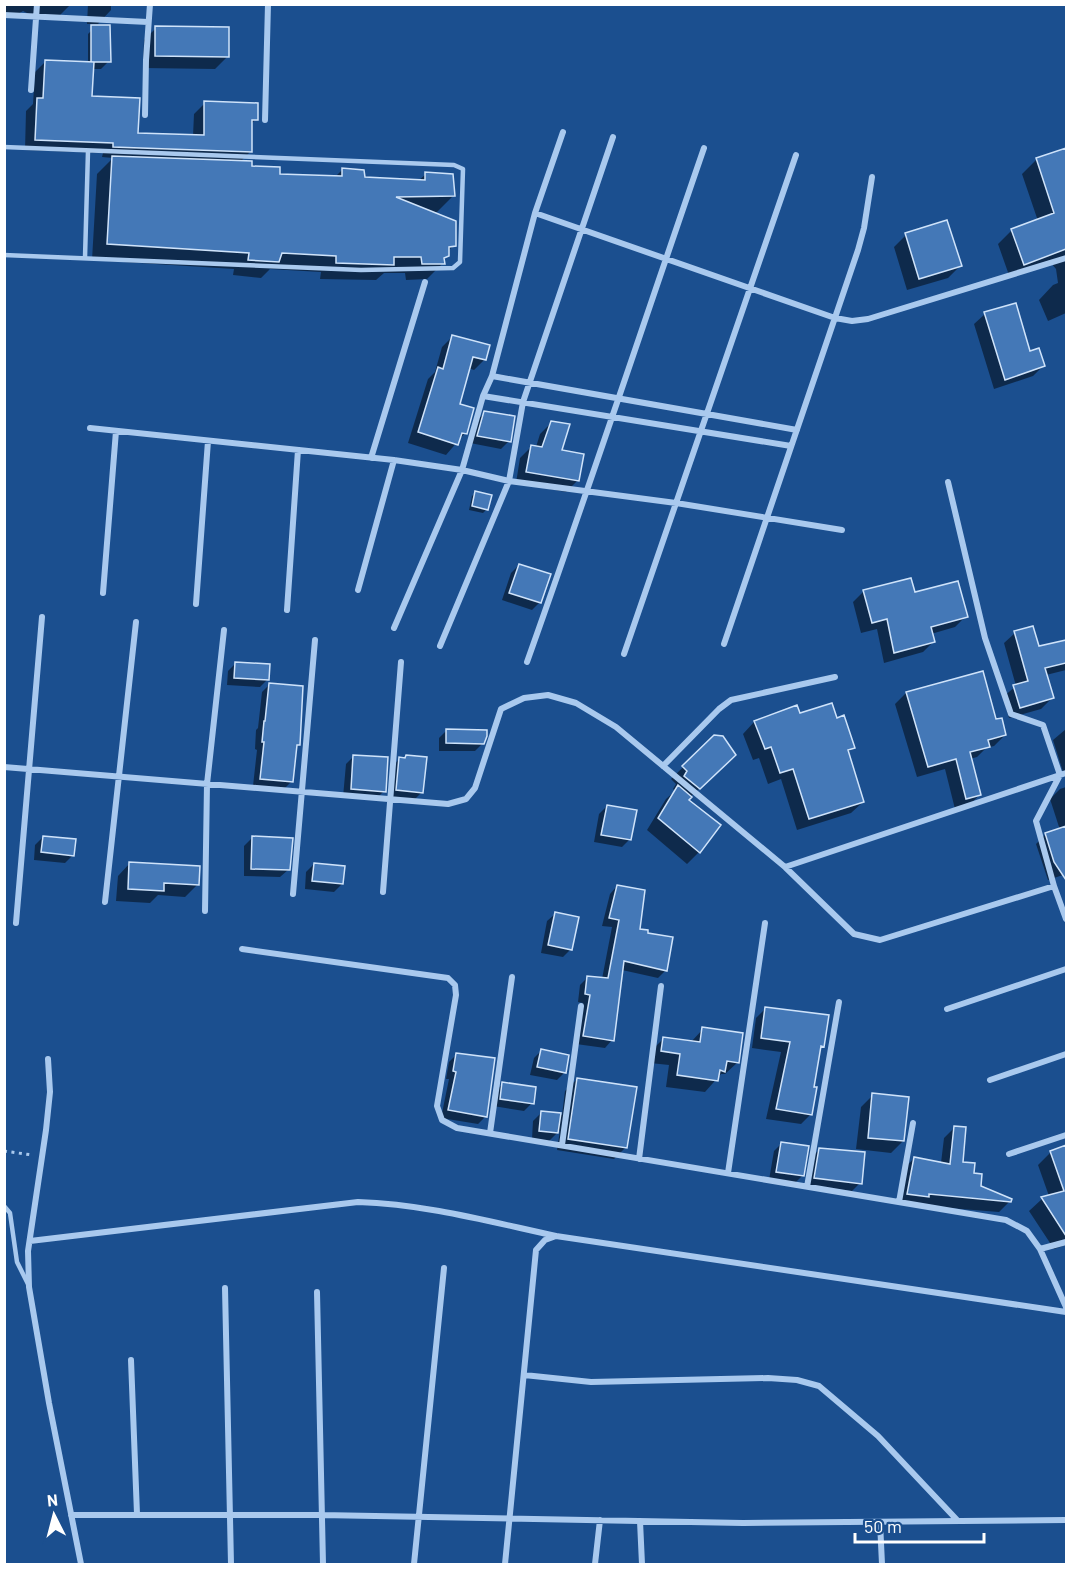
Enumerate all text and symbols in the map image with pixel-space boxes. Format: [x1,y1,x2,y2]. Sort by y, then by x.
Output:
north arrow [24,1485,84,1545]
text: N [46,1490,59,1510]
scale bar [855,1506,984,1544]
text: 50 m [864,1515,902,1537]

